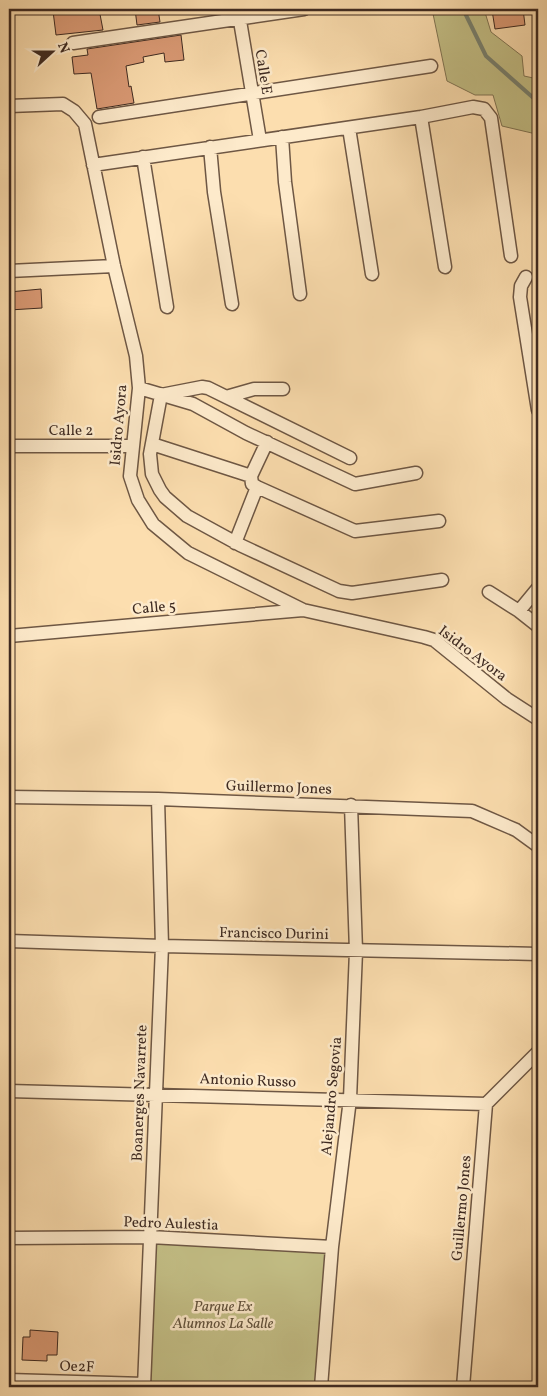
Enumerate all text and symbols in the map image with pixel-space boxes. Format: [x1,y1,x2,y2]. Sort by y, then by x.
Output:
north arrow [28,28,78,78]
text: N [52,40,73,56]
street label: Calle E [249,48,276,96]
street label: Isidro Ayora [105,384,133,467]
street label: Calle 2 [49,421,93,442]
street label: Calle 5 [132,596,177,621]
street label: Isidro Ayora [433,621,511,687]
street label: Guillermo Jones [226,776,332,801]
street label: Francisco Durini [219,923,329,946]
street label: Boanerges Navarrete [128,1024,153,1162]
street label: Alejandro Segovia [317,1036,348,1156]
street label: Antonio Russo [199,1069,297,1094]
street label: Guillermo Jones [447,1154,478,1262]
street label: Pedro Aulestia [123,1212,219,1237]
park label: Parque Ex Alumnos La Salle [172,1297,274,1335]
street label: Oe2F [59,1356,95,1379]

